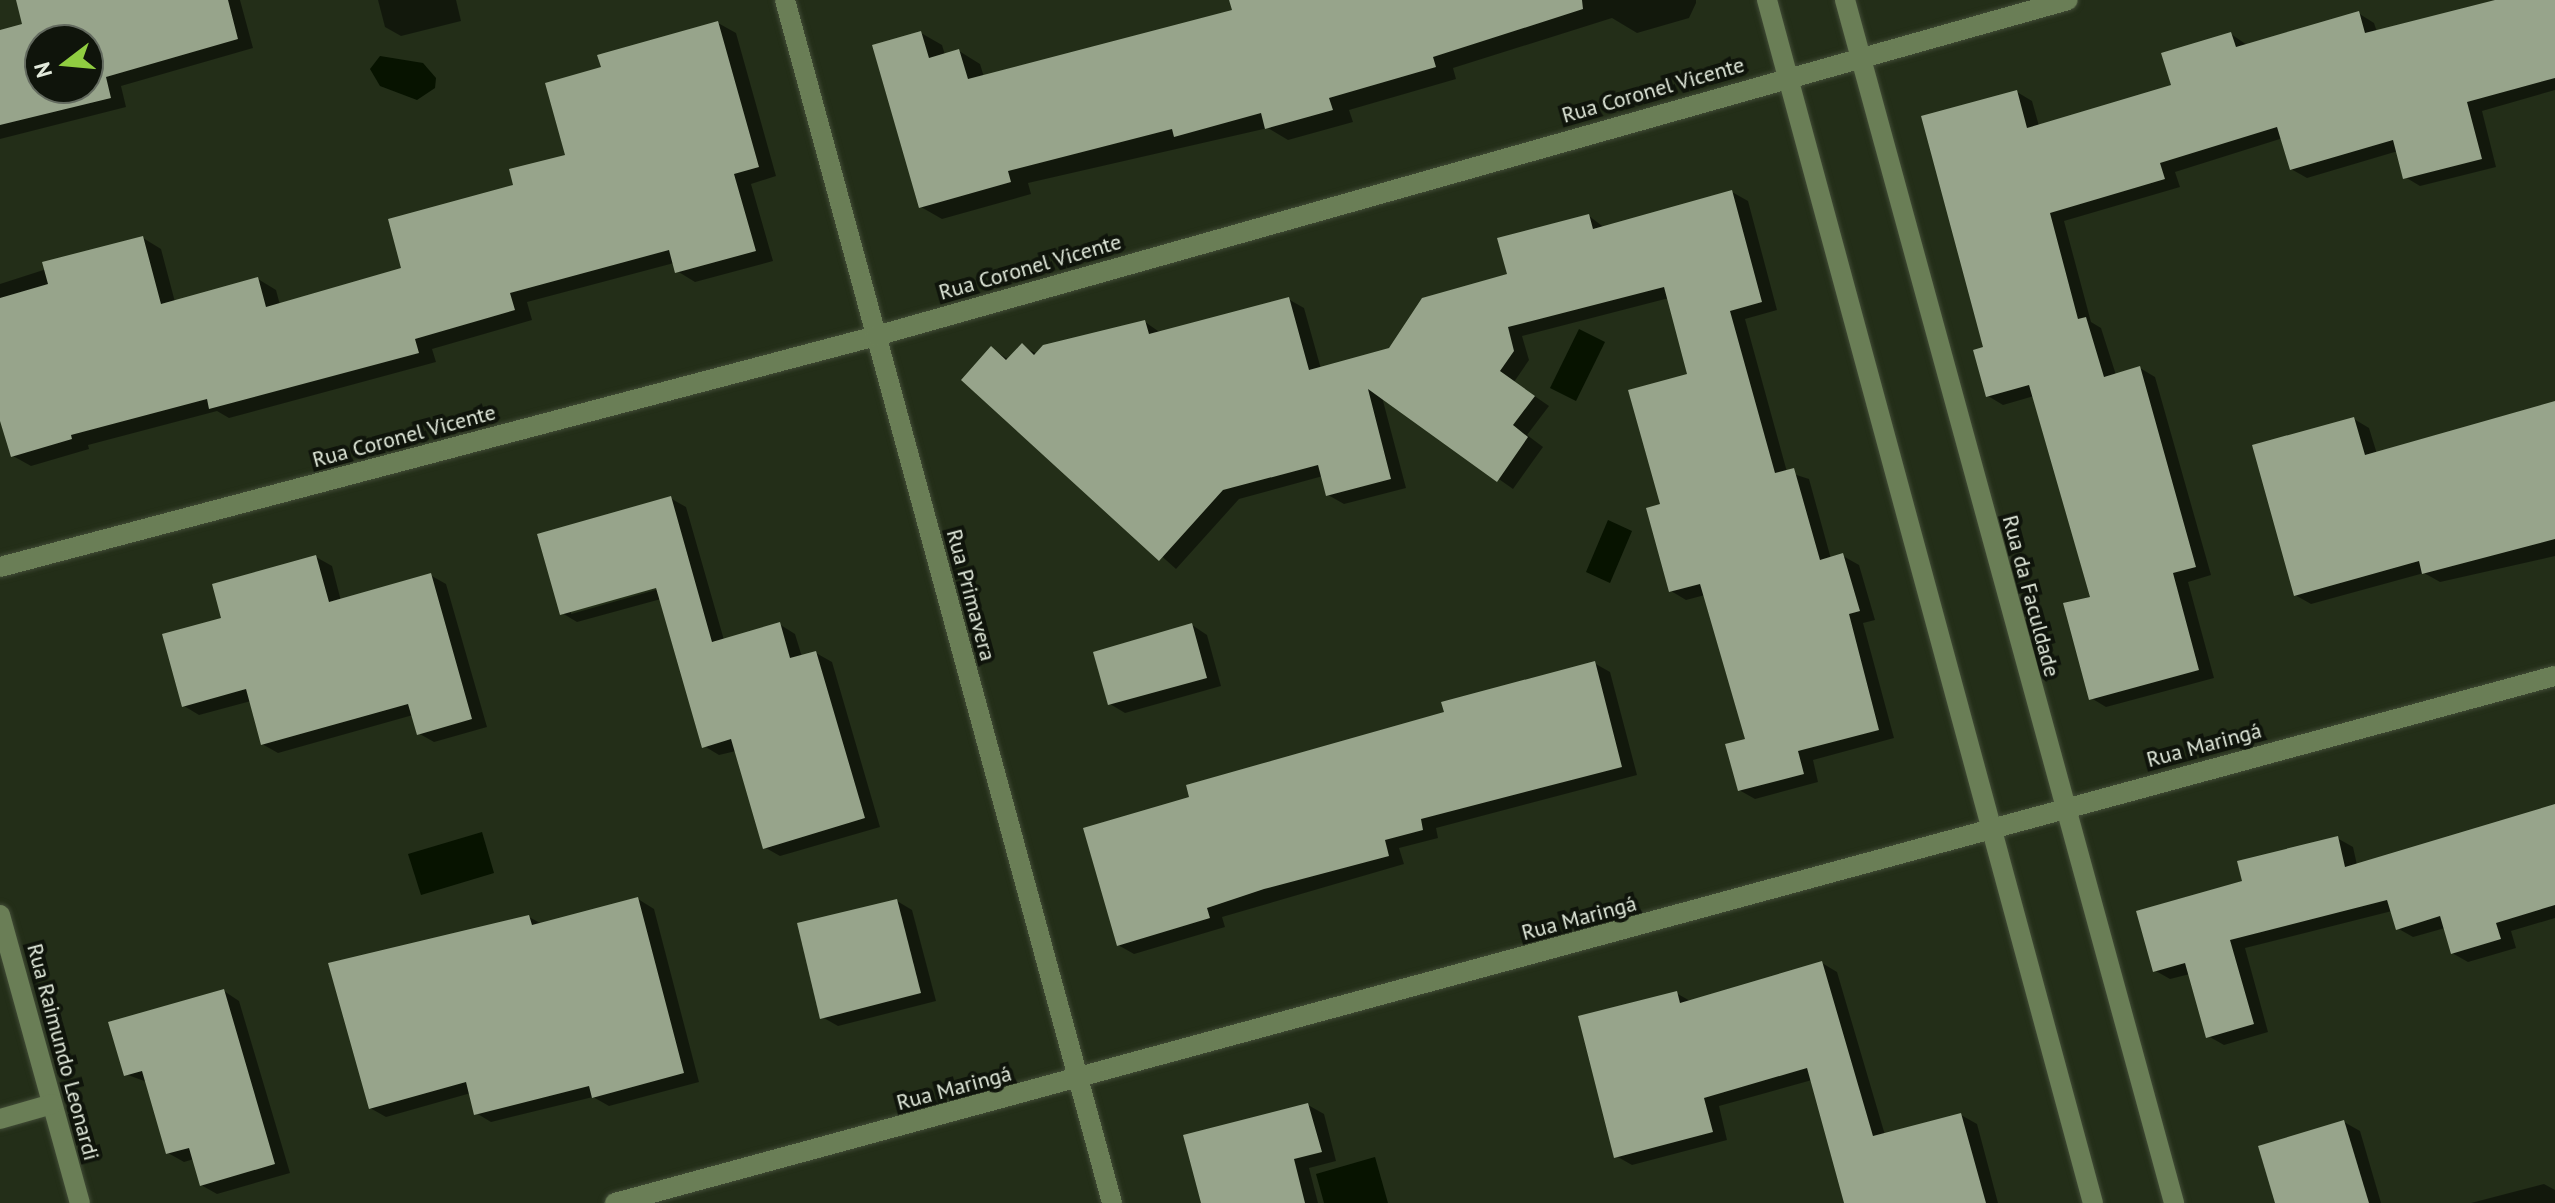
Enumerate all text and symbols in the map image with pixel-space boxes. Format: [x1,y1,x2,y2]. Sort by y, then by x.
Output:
north arrow [24,24,104,104]
street label: Rua Coronel Vicente [1558,51,1748,129]
text: N [27,59,58,81]
street label: Rua Coronel Vicente [935,228,1125,306]
street label: Rua Coronel Vicente [309,399,499,473]
street label: Rua da Faculdade [1997,512,2065,680]
street label: Rua Primavera [941,526,1001,664]
street label: Rua Maringá [2144,717,2264,773]
street label: Rua Maringá [1519,890,1639,946]
street label: Rua Raimundo Leonardi [21,941,105,1163]
street label: Rua Maringá [894,1060,1014,1116]

